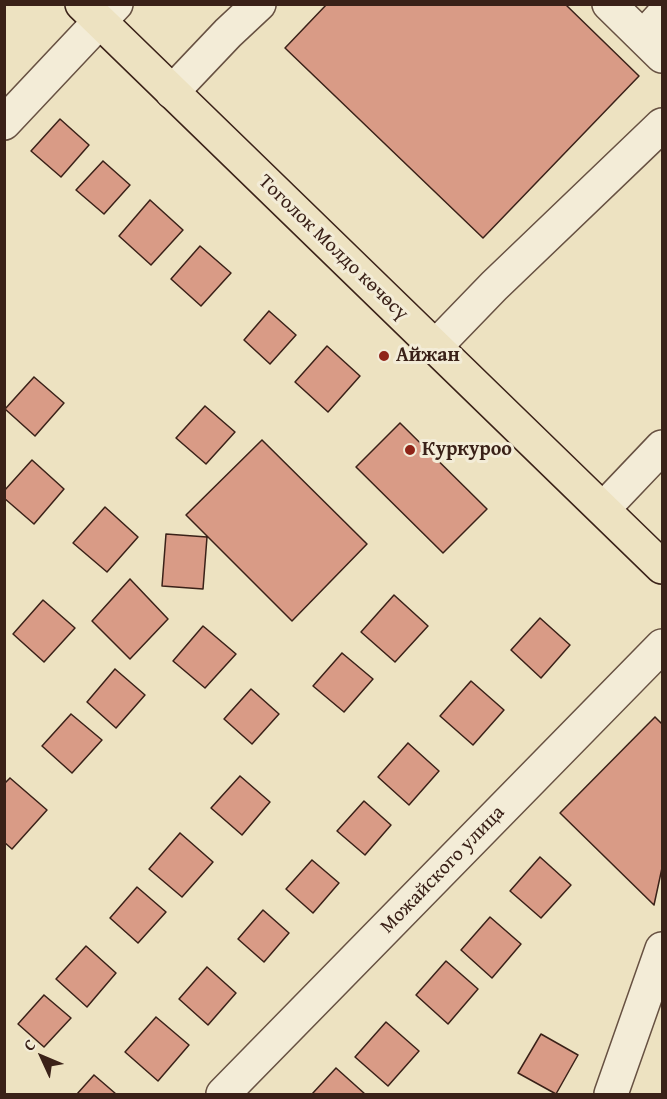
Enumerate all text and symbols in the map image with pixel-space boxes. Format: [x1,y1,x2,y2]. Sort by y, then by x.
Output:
street label: Тоголок Молдо көчөсү [253,170,413,326]
place label: Айжан [396,344,460,368]
marker: Айжан [377,349,391,363]
place label: Куркуроо [422,438,512,462]
marker: Куркуроо [403,443,417,457]
street label: Можайского улица [376,801,510,939]
north arrow [12,1027,72,1087]
text: С [17,1033,41,1056]

